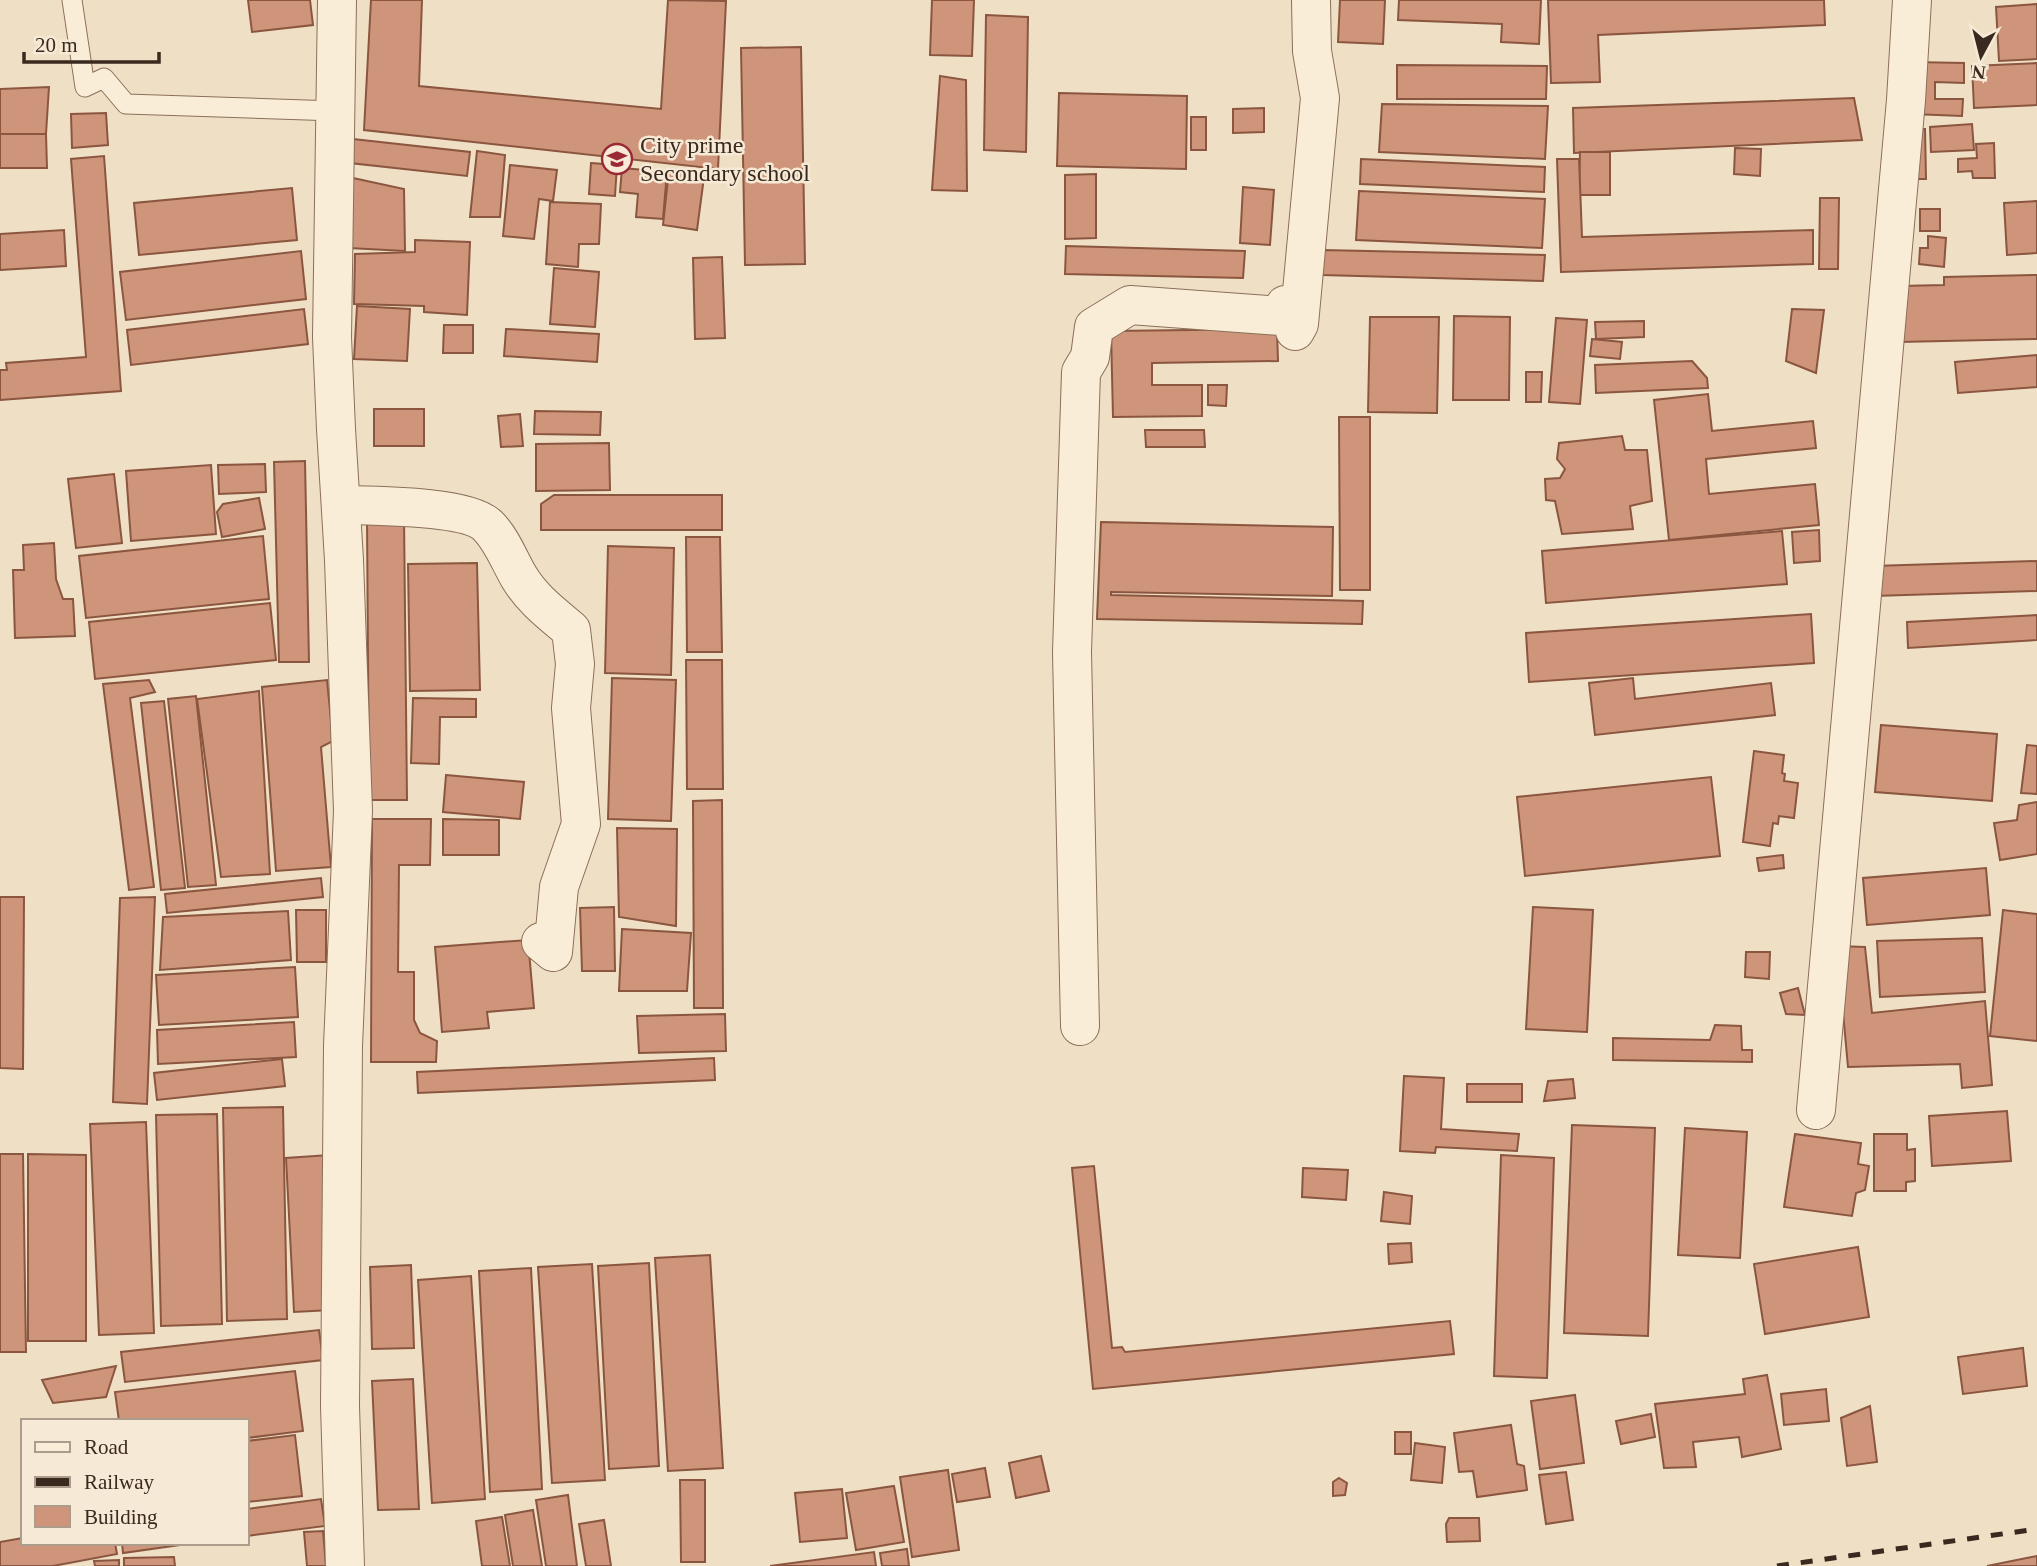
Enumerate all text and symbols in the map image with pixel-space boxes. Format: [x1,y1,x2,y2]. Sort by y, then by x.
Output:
scale bar [24,21,159,65]
north arrow [1946,21,2016,91]
text: 20 m [35,33,78,57]
text: N [1971,61,1987,84]
place label: City prime Secondary school [640,132,810,186]
school or university icon: City prime Secondary school [600,142,634,176]
legend [21,1419,248,1545]
text: Road [84,1435,129,1459]
text: Railway [84,1470,154,1494]
text: Building [84,1505,158,1529]

